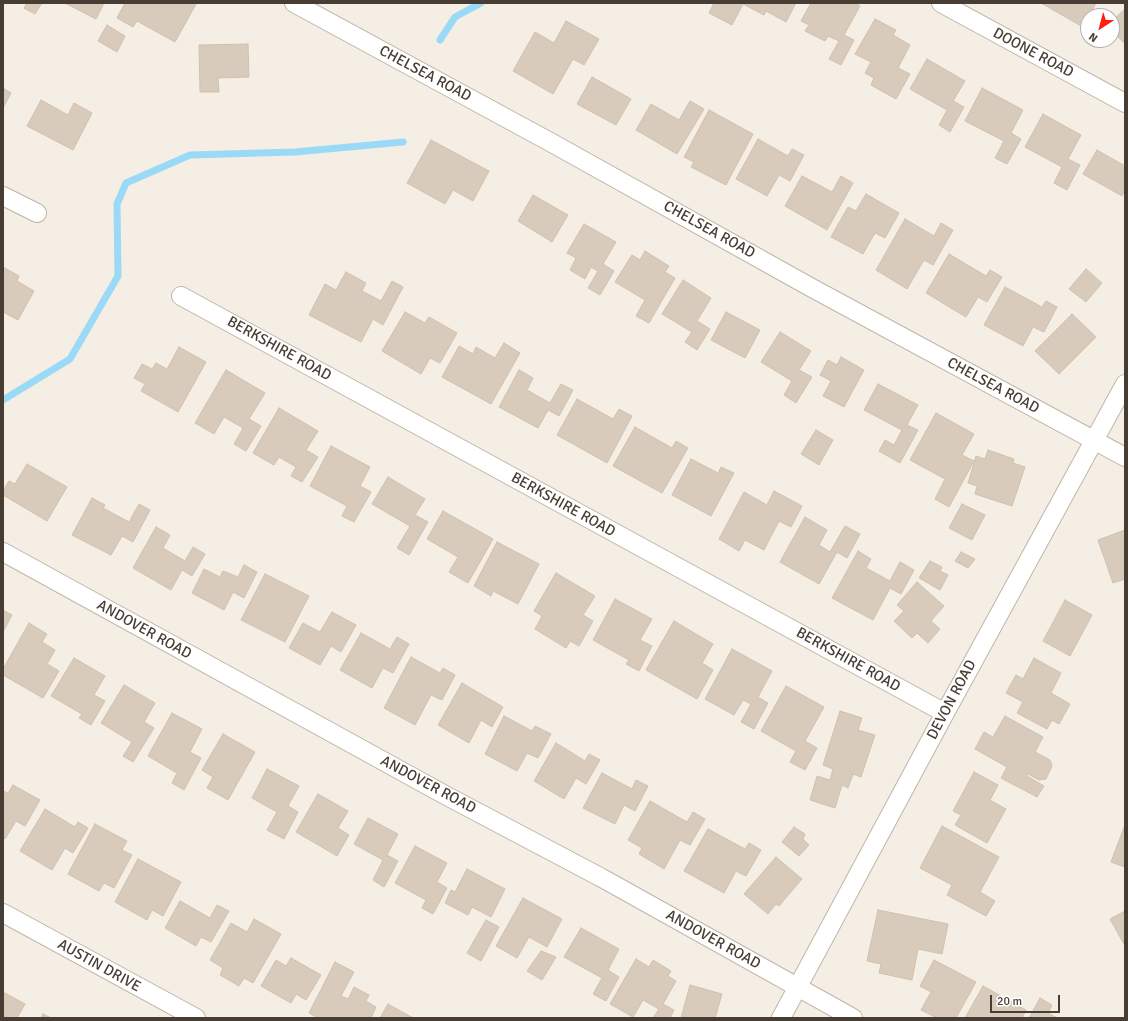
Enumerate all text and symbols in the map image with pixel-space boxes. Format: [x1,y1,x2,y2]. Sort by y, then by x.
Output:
north arrow [1080,8,1120,48]
street label: DOONE ROAD [990,24,1076,82]
text: N [1086,30,1100,45]
street label: CHELSEA ROAD [376,42,474,106]
street label: CHELSEA ROAD [660,197,758,263]
street label: BERKSHIRE ROAD [224,313,334,385]
street label: CHELSEA ROAD [944,354,1042,418]
street label: BERKSHIRE ROAD [508,469,618,541]
street label: ANDOVER ROAD [93,597,195,663]
street label: BERKSHIRE ROAD [793,624,903,696]
street label: DEVON ROAD [924,657,980,743]
street label: ANDOVER ROAD [377,752,479,818]
street label: ANDOVER ROAD [662,907,764,973]
street label: AUSTIN DRIVE [54,936,144,996]
scale bar [992,987,1062,1013]
text: 20 m [997,994,1022,1009]

